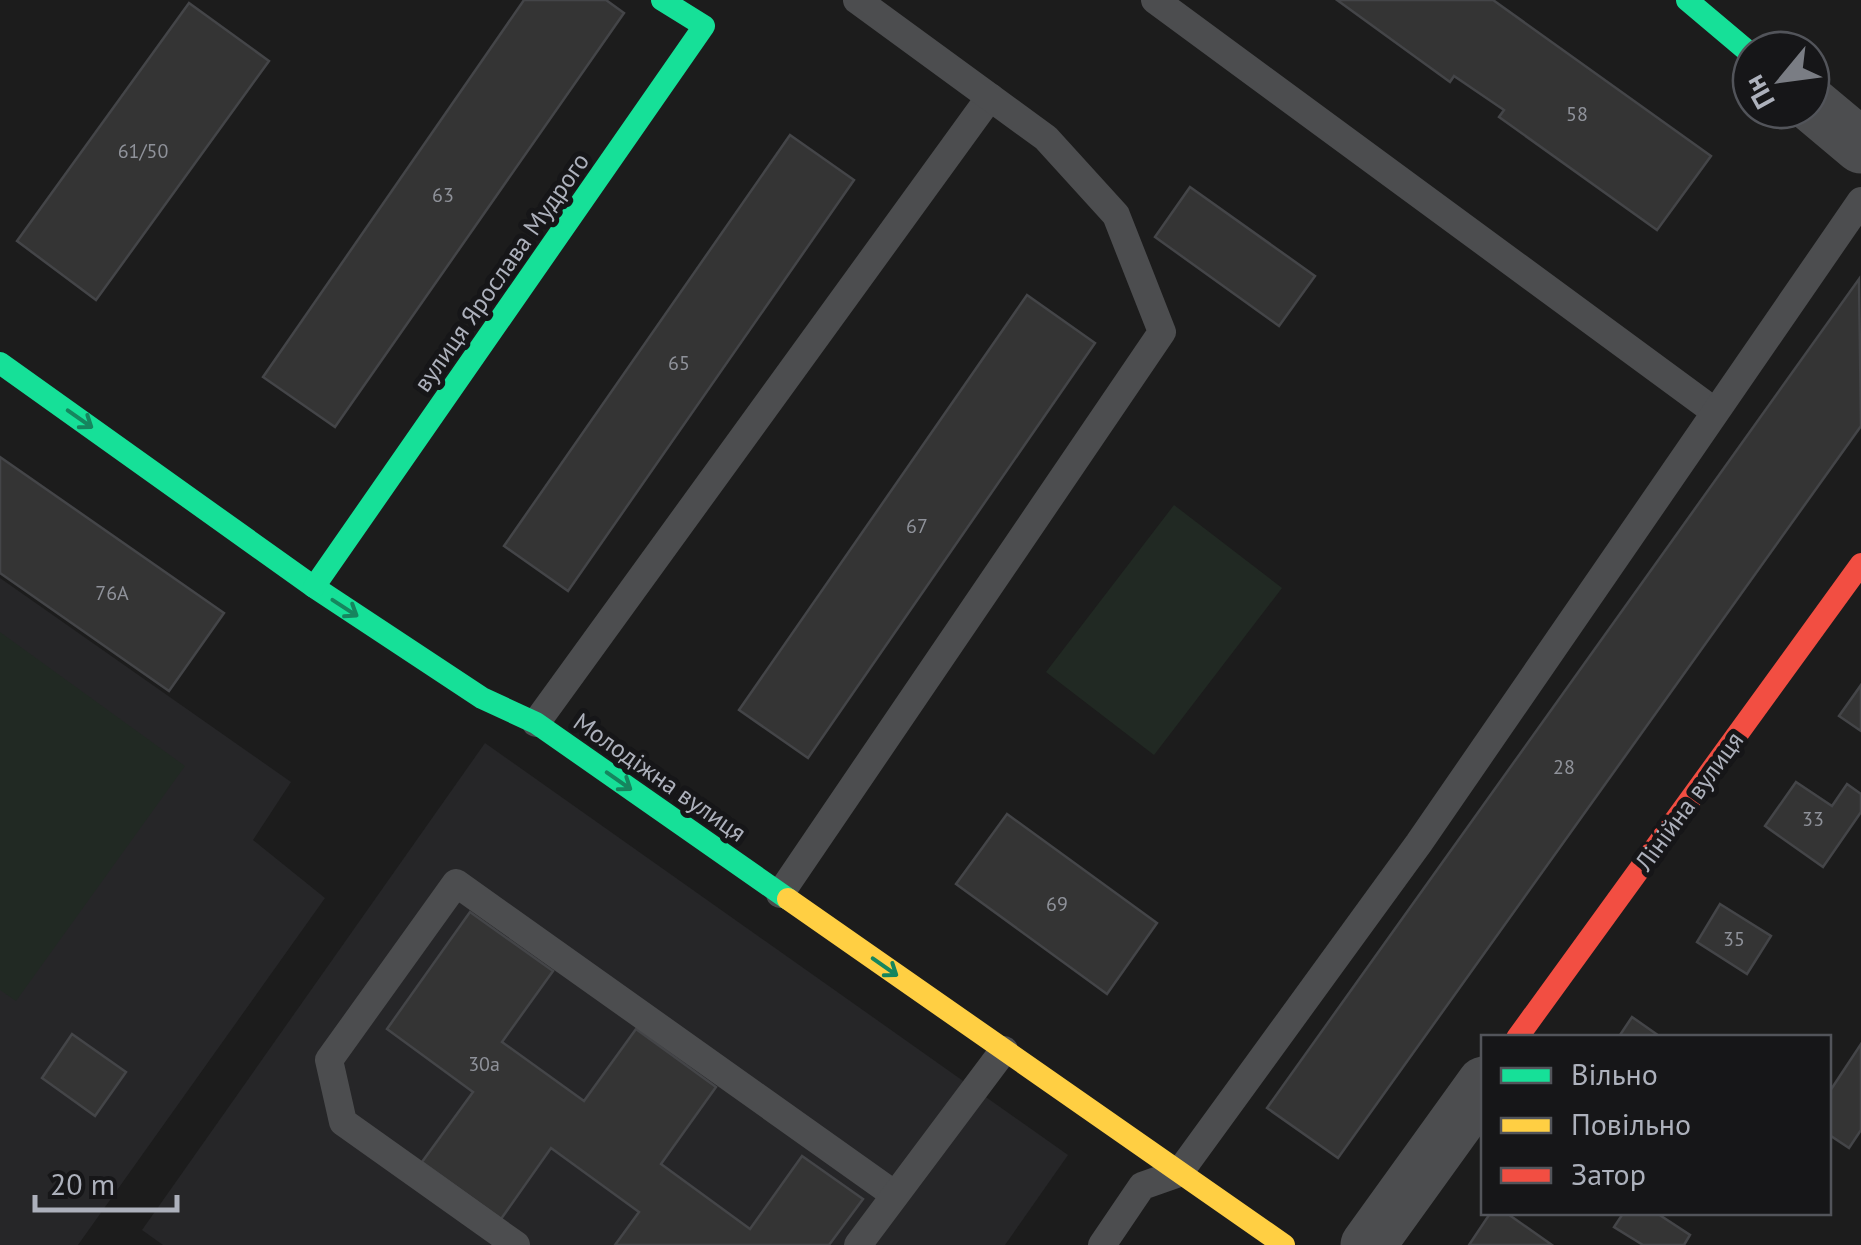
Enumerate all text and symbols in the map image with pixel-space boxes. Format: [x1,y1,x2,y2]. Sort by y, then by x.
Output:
north arrow [1731,30,1831,130]
text: Пн [1735,69,1783,116]
house number: 58 [1566,101,1588,127]
house number: 61/50 [118,138,168,164]
street label: вулиця Ярослава Мудрого [406,146,596,398]
house number: 63 [432,182,454,208]
house number: 65 [668,350,690,376]
one-way arrow [66,408,93,429]
house number: 67 [906,513,928,539]
house number: 76А [95,580,129,606]
one-way arrow [330,597,358,618]
street label: Молодіжна вулиця [567,705,753,849]
street label: Лінійна вулиця [1627,725,1750,878]
house number: 28 [1553,754,1575,780]
one-way arrow [604,770,632,791]
house number: 33 [1802,806,1824,832]
house number: 69 [1046,891,1068,917]
house number: 35 [1723,926,1745,952]
one-way arrow [871,956,899,977]
legend [1481,1035,1831,1215]
house number: 30а [468,1051,500,1077]
text: Вільно [1571,1054,1658,1093]
text: Повільно [1571,1104,1691,1143]
scale bar [35,1150,178,1212]
text: Затор [1571,1154,1646,1193]
text: 20 m [50,1164,115,1203]

